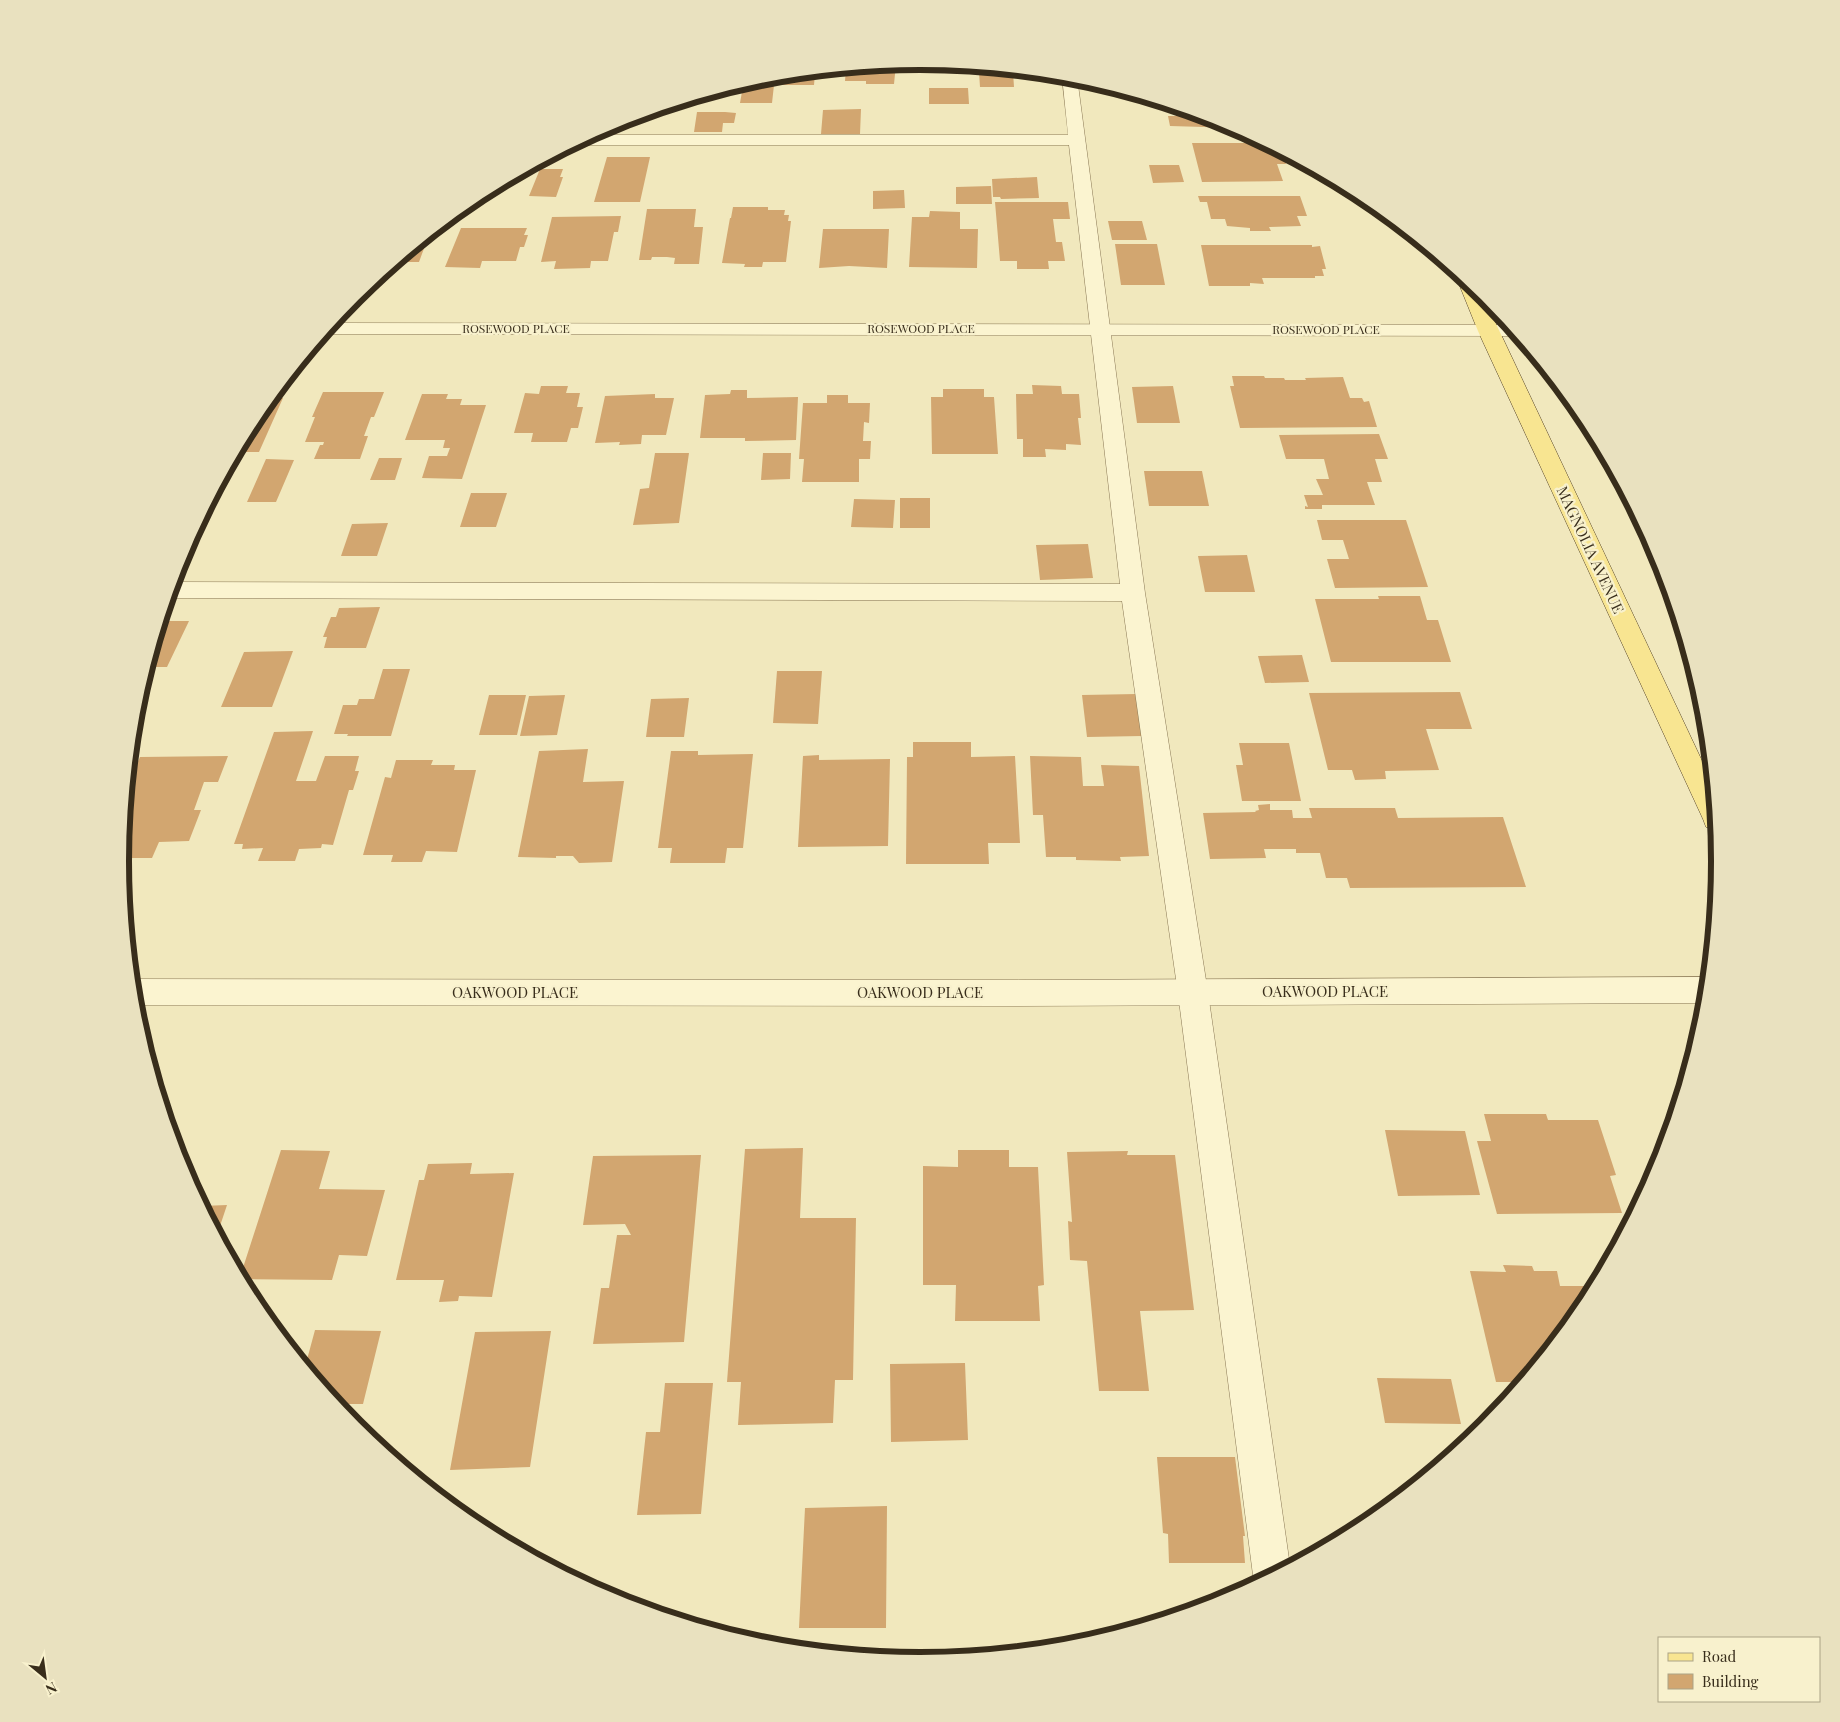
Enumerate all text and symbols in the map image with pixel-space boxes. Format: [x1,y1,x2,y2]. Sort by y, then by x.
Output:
street label: ROSEWOOD PLACE [462,320,570,336]
street label: ROSEWOOD PLACE [867,320,975,336]
street label: ROSEWOOD PLACE [1272,321,1380,337]
street label: MAGNOLIA AVENUE [1553,483,1629,616]
street label: OAKWOOD PLACE [1262,981,1388,1001]
street label: OAKWOOD PLACE [452,982,578,1002]
street label: OAKWOOD PLACE [857,982,983,1002]
legend [1658,1637,1820,1702]
text: Road [1702,1646,1736,1666]
north arrow [20,1652,70,1702]
text: Building [1702,1671,1759,1691]
text: N [43,1678,61,1700]

